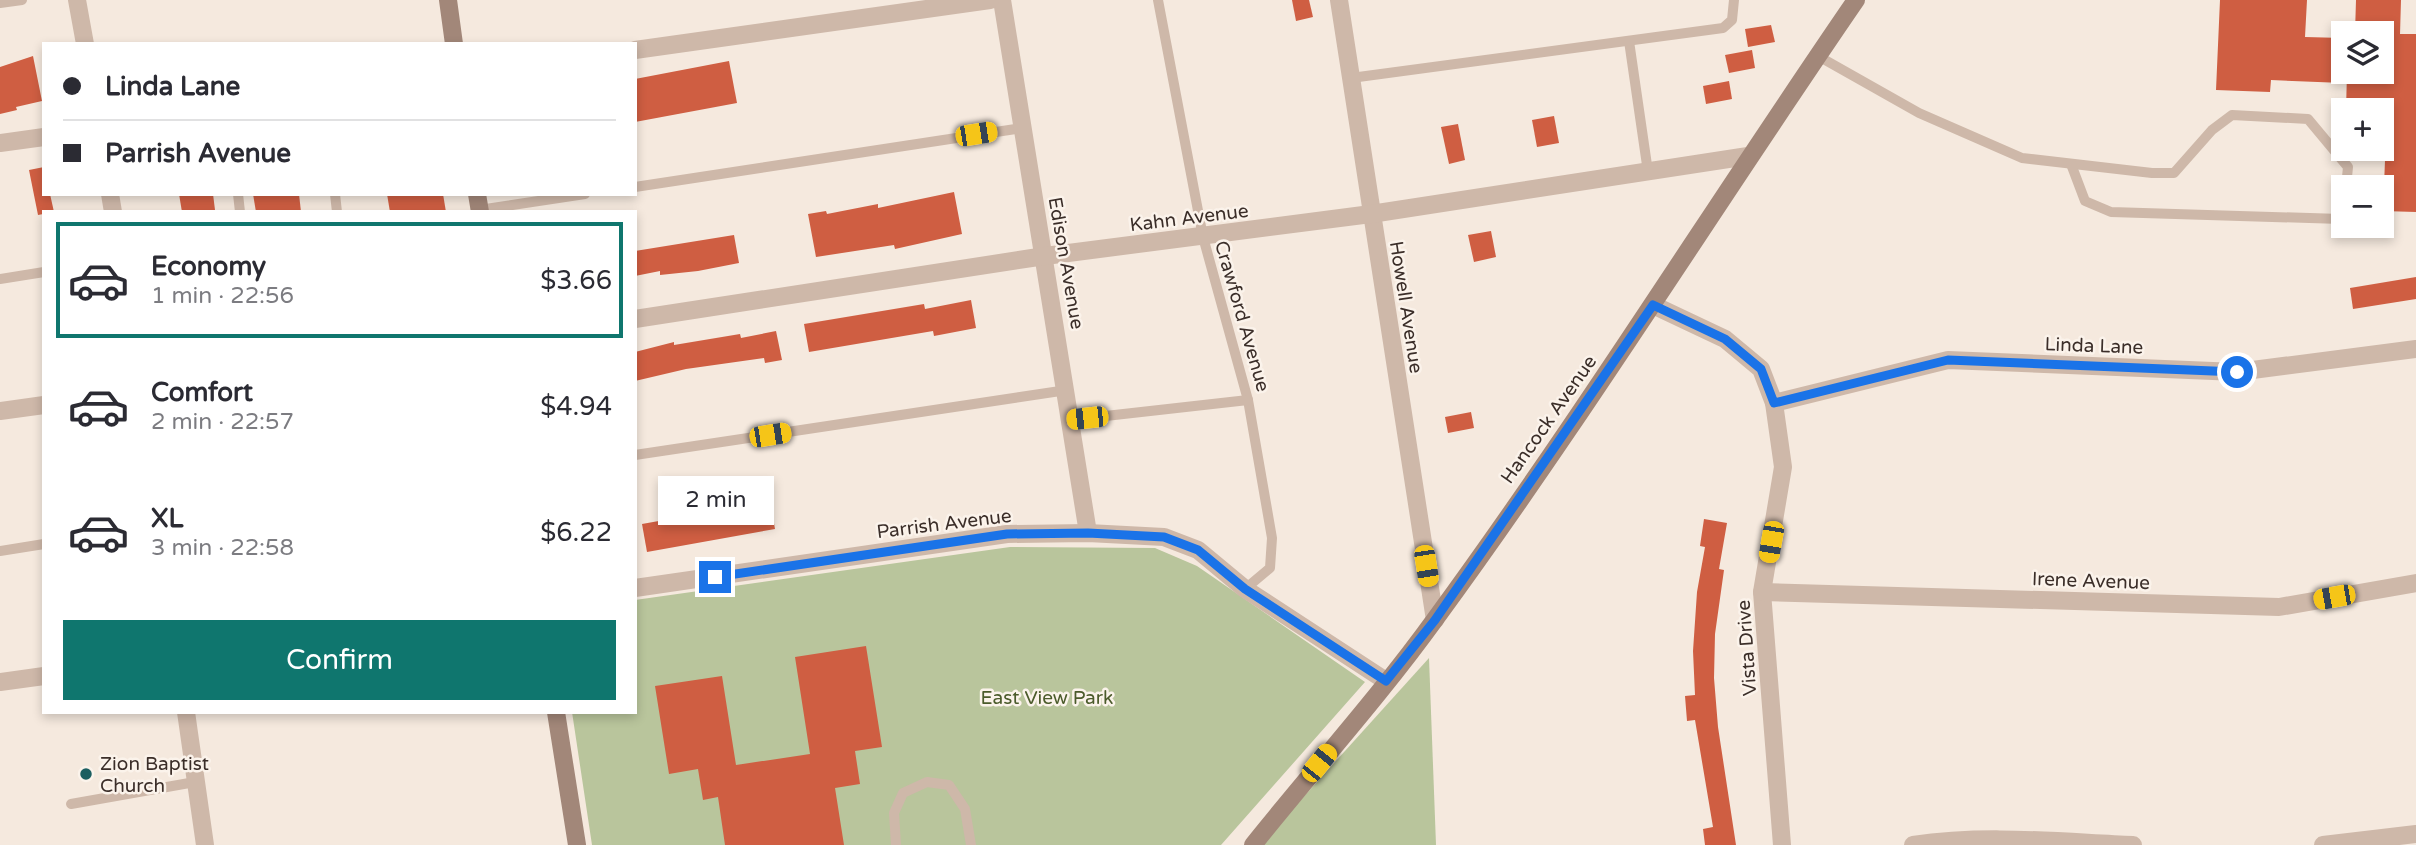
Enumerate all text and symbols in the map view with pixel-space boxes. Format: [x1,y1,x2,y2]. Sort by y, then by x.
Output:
map controls [2331,21,2394,238]
button: layers [2331,21,2394,84]
text: Linda Lane [105,71,240,102]
button: + [2331,98,2394,161]
car [954,120,999,148]
text: Parrish Avenue [105,138,291,169]
button: − [2331,175,2394,238]
street label: Edison Avenue [1044,195,1088,331]
street label: Kahn Avenue [1128,200,1250,236]
street label: Crawford Avenue [1210,238,1274,394]
street label: Howell Avenue [1385,239,1427,375]
icon: car [67,249,130,312]
text: Economy [151,251,266,282]
text: $3.66 [540,265,612,296]
text: 1 min · 22:56 [151,282,294,310]
street label: Linda Lane [2044,333,2144,359]
street label: Hancock Avenue [1496,351,1601,488]
route start [2221,356,2253,388]
icon: car [67,375,130,438]
text: Comfort [151,377,253,408]
text: $4.94 [540,391,612,422]
car [1066,405,1109,431]
text: 2 min · 22:57 [151,408,294,436]
car [748,421,793,449]
callout: 2 min [657,476,773,524]
text: 2 min [685,486,747,514]
icon: car [67,501,130,564]
text: XL [151,503,183,534]
street label: Parrish Avenue [875,505,1013,543]
text: $6.22 [540,517,612,548]
car [1758,519,1785,565]
text: 3 min · 22:58 [151,534,294,562]
car [1413,544,1440,588]
route end [699,561,731,593]
street label: Irene Avenue [2031,568,2150,594]
car [2312,583,2357,611]
street label: Vista Drive [1733,599,1761,697]
button: Confirm [63,620,616,700]
park label: East View Park [981,687,1113,709]
car [1298,740,1341,786]
place label: Zion Baptist Church [100,753,209,797]
marker: Zion Baptist Church [78,766,94,782]

